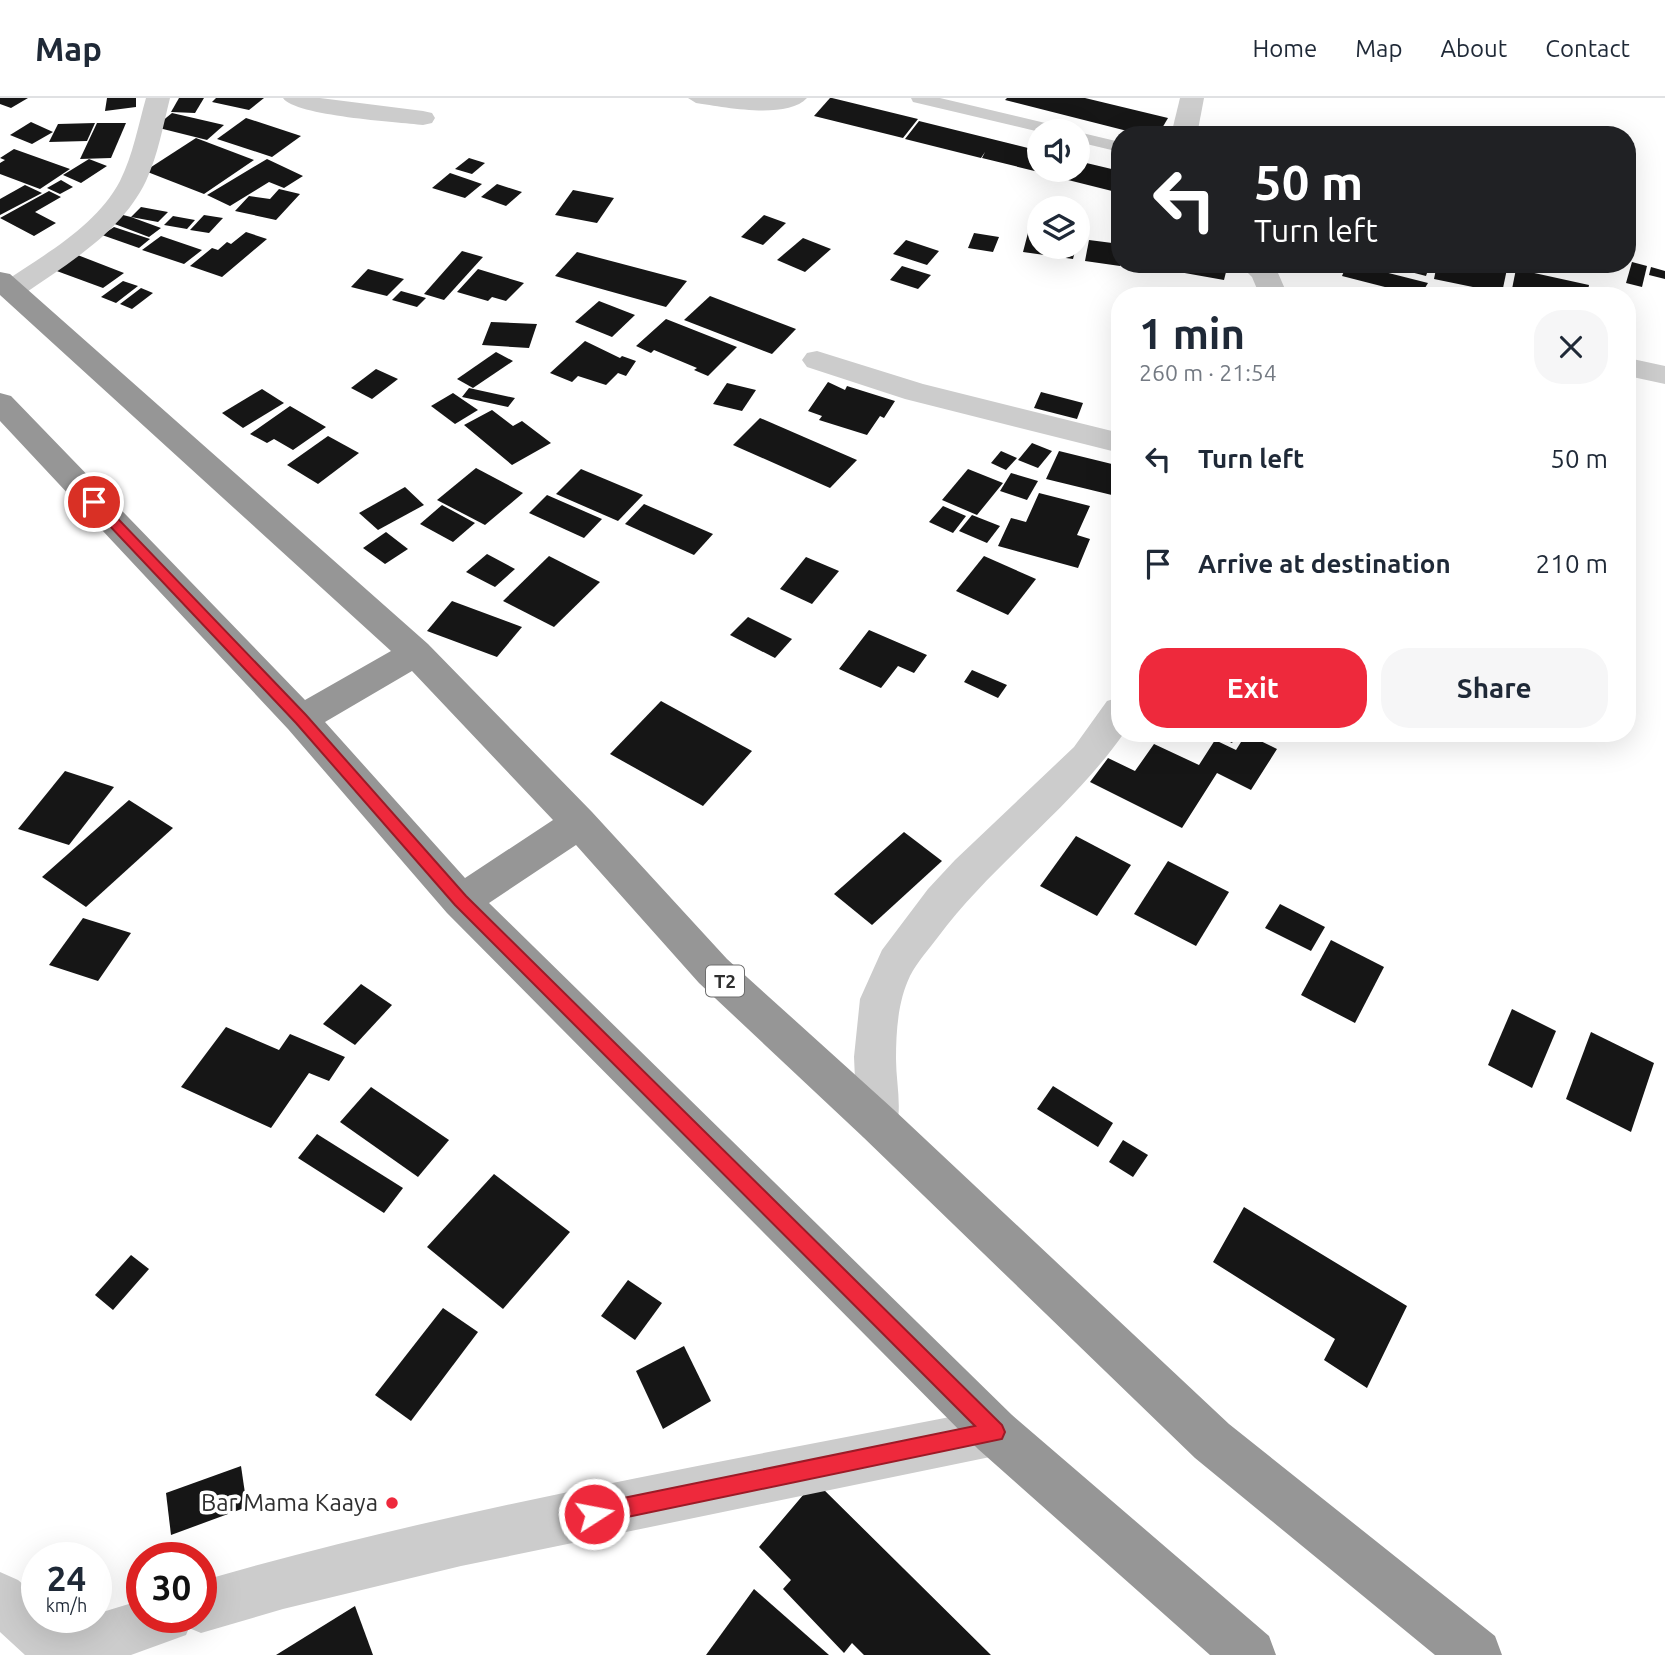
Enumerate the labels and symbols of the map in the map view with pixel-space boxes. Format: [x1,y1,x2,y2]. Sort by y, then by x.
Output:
pin [64,472,124,532]
road number: T2 [706,966,744,996]
position arrow [557,1477,631,1551]
place label: Bar Mama Kaaya [201,1489,378,1516]
marker: Bar Mama Kaaya [384,1495,400,1511]
speed limit sign: 30 [126,1542,217,1633]

